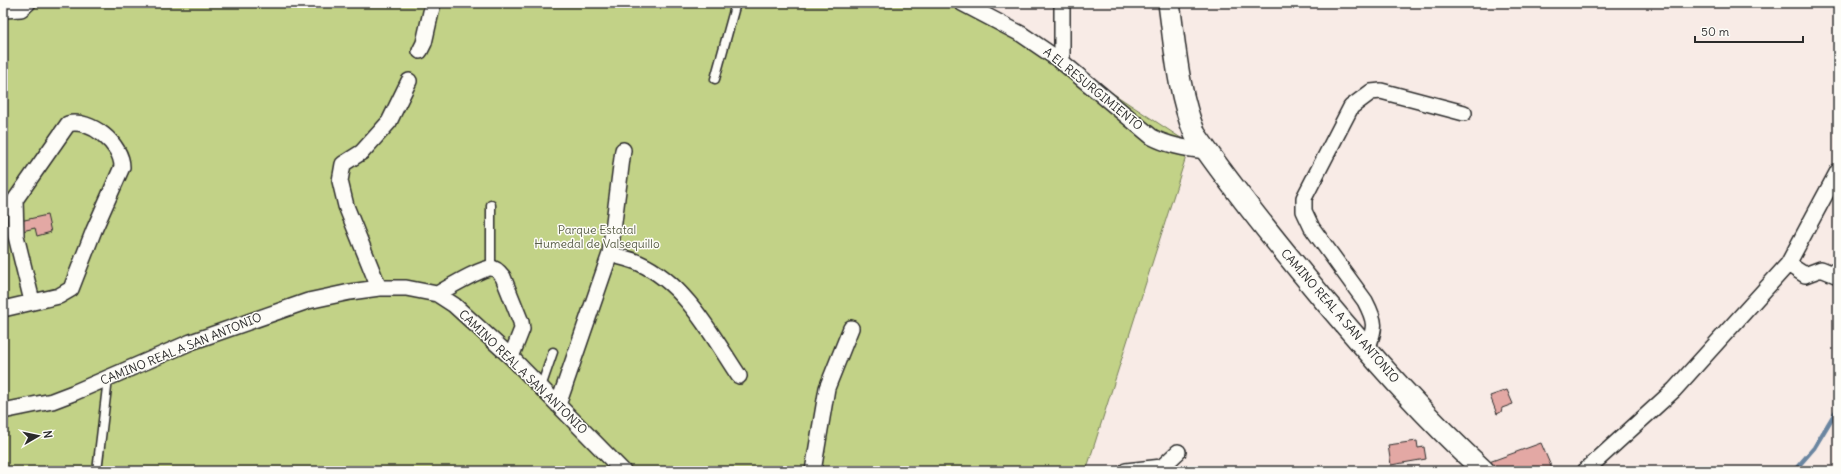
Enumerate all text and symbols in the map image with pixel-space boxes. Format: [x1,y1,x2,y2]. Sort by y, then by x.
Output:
scale bar [1695,18,1803,44]
text: 50 m [1701,24,1730,39]
street label: A EL RESURGIMIENTO [1041,44,1146,133]
park label: Parque Estatal Humedal de Valsequillo [534,222,660,251]
street label: CAMINO REAL A SAN ANTONIO [1278,246,1403,386]
street label: CAMINO REAL A SAN ANTONIO [456,306,591,437]
street label: CAMINO REAL A SAN ANTONIO [98,309,264,388]
north arrow [18,416,58,456]
text: N [40,430,55,439]

